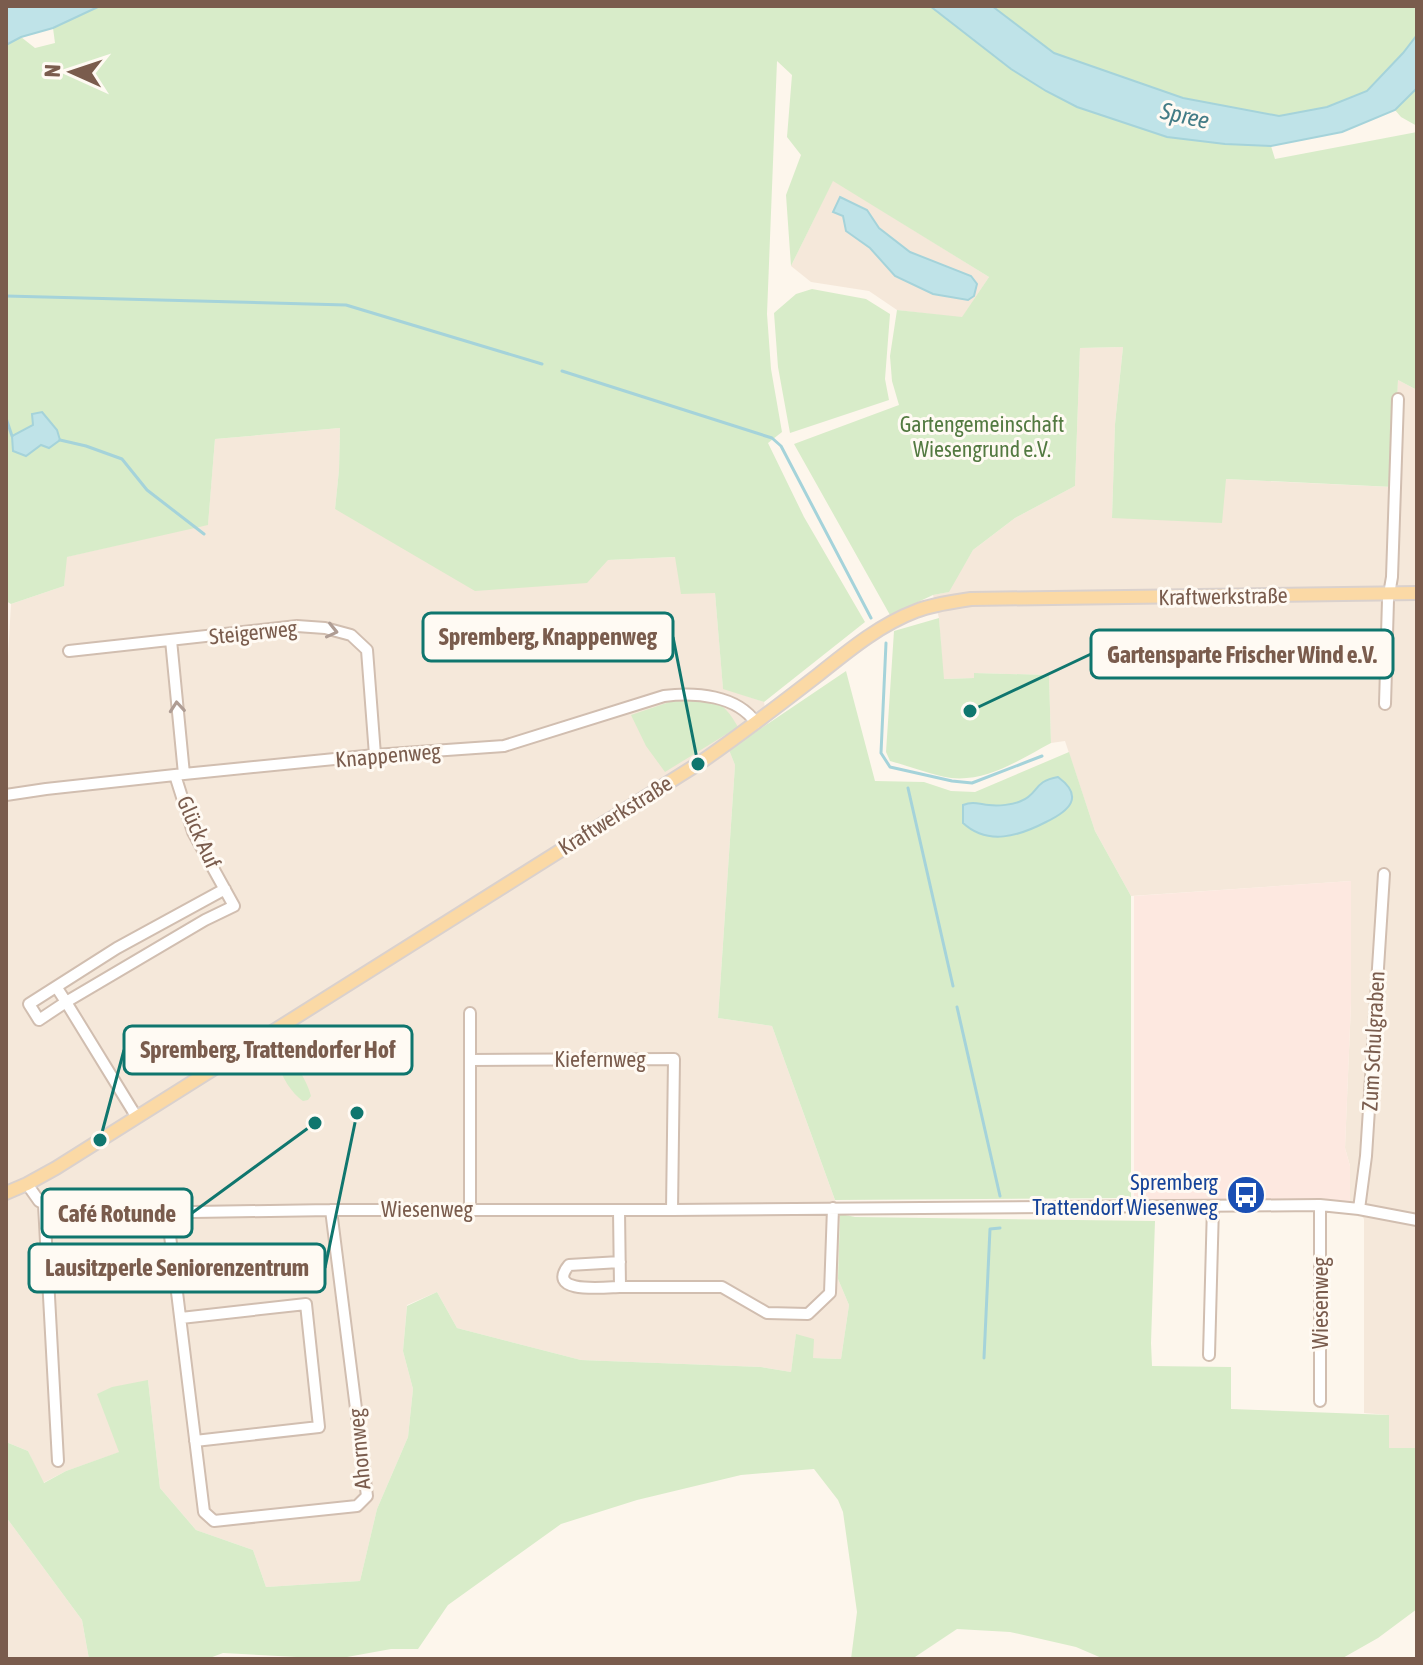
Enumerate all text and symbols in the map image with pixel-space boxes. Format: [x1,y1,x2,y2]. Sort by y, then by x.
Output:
north arrow [32,32,112,112]
text: N [39,64,65,78]
water label: Spree [1157,97,1212,134]
park label: Gartengemeinschaft Wiesengrund e.V. [900,411,1064,462]
street label: Kraftwerkstraße [1158,582,1288,610]
callout: Spremberg, Knappenweg [423,613,673,661]
street label: Steigerweg [208,614,299,650]
one-way arrow [324,621,338,638]
text: Spremberg, Knappenweg [439,623,658,650]
callout: Gartensparte Frischer Wind e.V. [1091,630,1393,678]
text: Gartensparte Frischer Wind e.V. [1107,641,1377,668]
one-way arrow [169,700,186,713]
street label: Knappenweg [334,737,442,773]
street label: Kraftwerkstraße [553,770,677,860]
street label: Glück Auf [172,792,226,872]
street label: Zum Schulgraben [1356,970,1390,1112]
callout: Spremberg, Trattendorfer Hof [124,1026,412,1074]
text: Spremberg, Trattendorfer Hof [140,1036,396,1063]
street label: Kiefernweg [554,1046,646,1072]
place label: Spremberg Trattendorf Wiesenweg [1032,1169,1219,1220]
bus stop icon: Spremberg Trattendorf Wiesenweg [1225,1174,1267,1216]
callout: Café Rotunde [42,1189,192,1237]
street label: Wiesenweg [381,1196,473,1222]
text: Café Rotunde [58,1200,176,1227]
callout: Lausitzperle Seniorenzentrum [29,1244,325,1292]
text: Lausitzperle Seniorenzentrum [45,1254,309,1281]
street label: Wiesenweg [1307,1257,1333,1349]
street label: Ahornweg [342,1407,375,1491]

